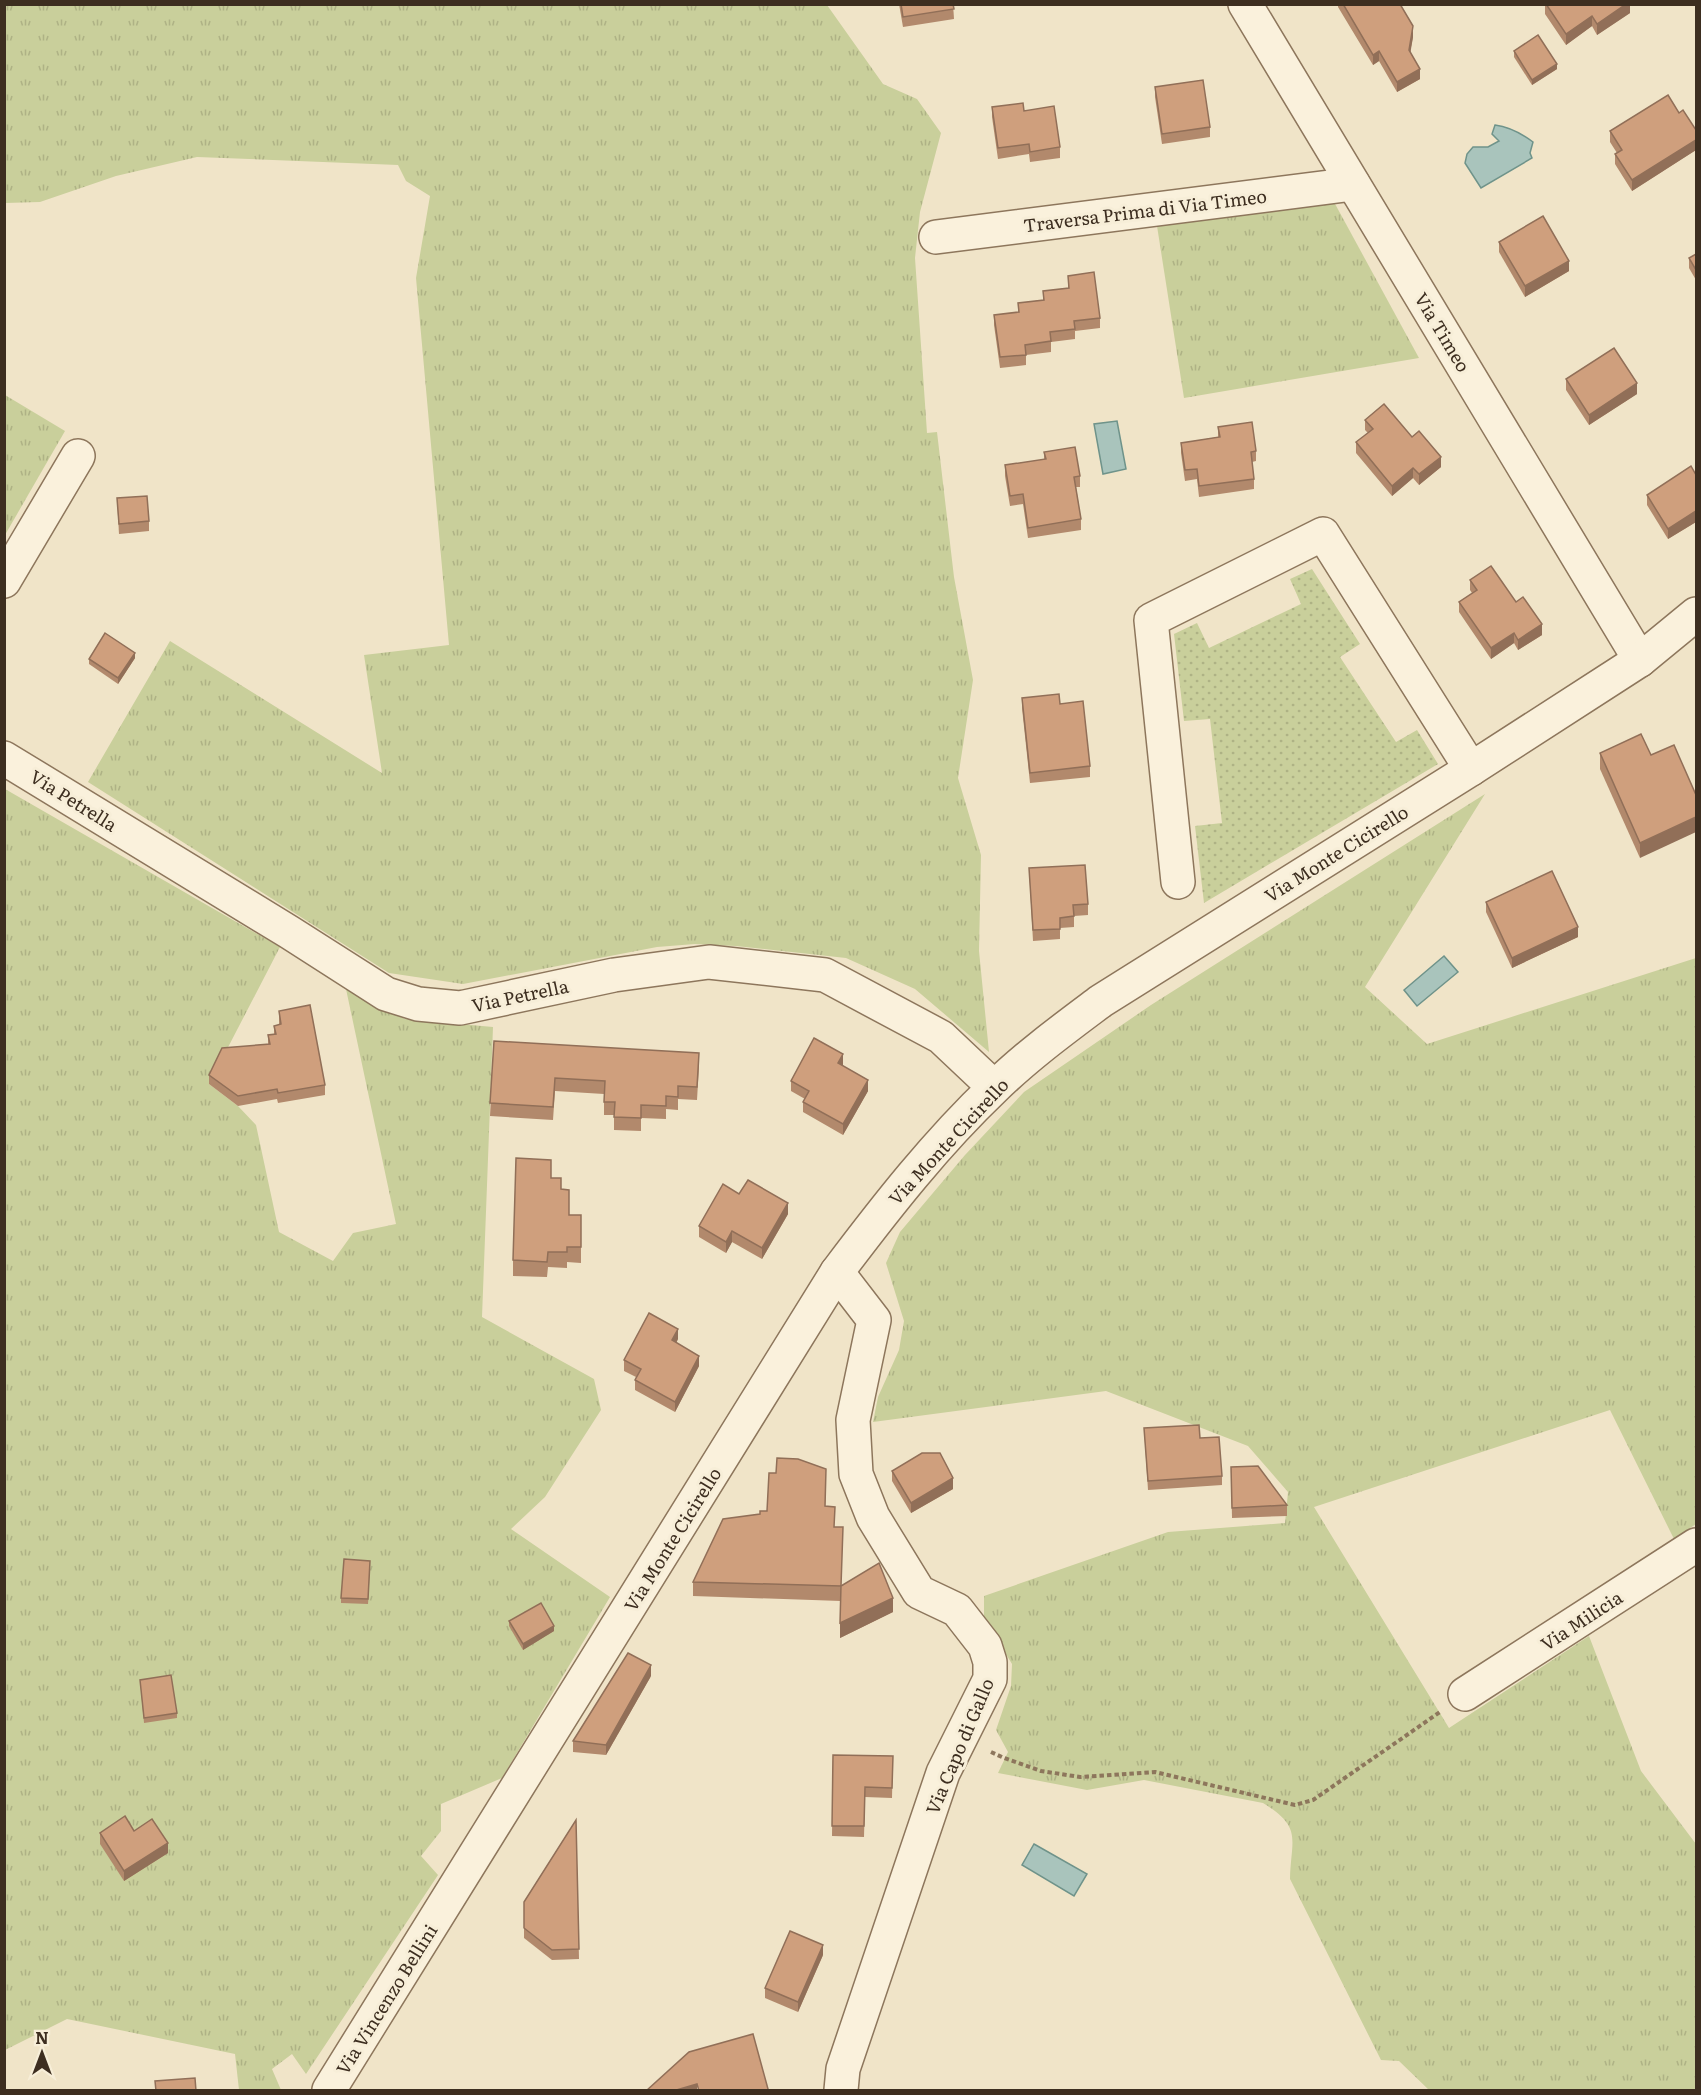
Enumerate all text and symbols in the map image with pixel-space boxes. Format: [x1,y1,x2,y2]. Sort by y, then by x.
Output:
street label: Traversa Prima di Via Timeo [1022,182,1268,238]
street label: Via Timeo [1409,287,1477,377]
street label: Via Petrella [25,763,123,838]
street label: Via Monte Cicirello [1259,798,1413,908]
street label: Via Petrella [469,972,571,1018]
street label: Via Monte Cicirello [882,1071,1014,1211]
street label: Via Monte Cicirello [617,1462,727,1616]
street label: Via Milicia [1535,1583,1628,1657]
street label: Via Capo di Gallo [918,1674,1000,1818]
street label: Via Vincenzo Bellini [329,1919,443,2079]
north arrow [12,2023,72,2083]
text: N [35,2025,49,2049]

